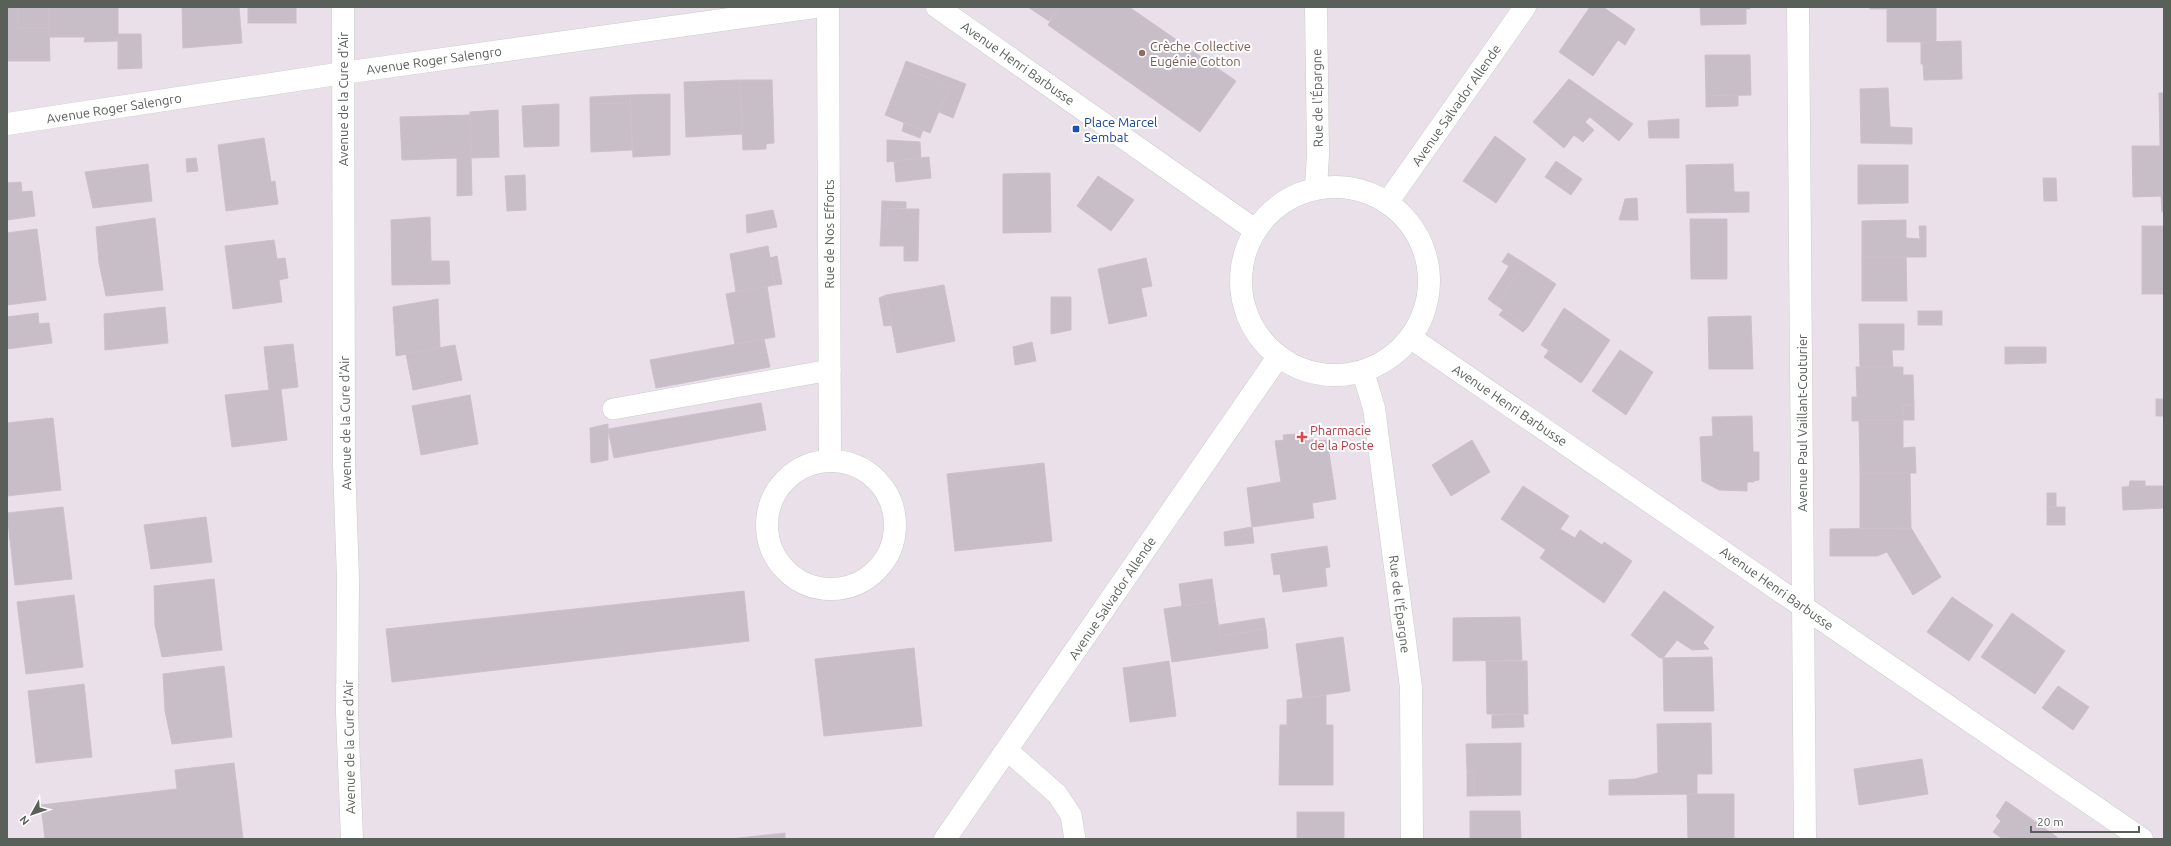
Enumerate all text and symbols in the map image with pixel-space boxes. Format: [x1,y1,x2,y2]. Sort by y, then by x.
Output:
street label: Avenue Henri Barbusse [959,19,1077,107]
street label: Avenue de la Cure d'Air [336,32,350,166]
place label: Crèche Collective Eugénie Cotton [1150,39,1251,68]
street label: Avenue Salvador Allende [1409,42,1503,168]
street label: Avenue Roger Salengro [365,44,503,76]
marker: Crèche Collective Eugénie Cotton [1137,48,1147,58]
street label: Rue de l'Épargne [1308,49,1325,147]
street label: Avenue Roger Salengro [45,90,183,126]
place label: Place Marcel Sembat [1084,115,1158,144]
marker: Place Marcel Sembat [1071,124,1081,134]
street label: Rue de Nos Efforts [822,179,836,289]
street label: Avenue Paul Vaillant-Couturier [1795,334,1809,512]
street label: Avenue de la Cure d'Air [337,356,353,490]
street label: Avenue Henri Barbusse [1450,361,1570,449]
place label: Pharmacie de la Poste [1310,423,1374,452]
marker: Pharmacie de la Poste [1297,432,1307,442]
street label: Avenue Salvador Allende [1066,534,1158,662]
street label: Avenue Henri Barbusse [1718,544,1836,632]
street label: Rue de l'Épargne [1387,554,1414,654]
street label: Avenue de la Cure d'Air [341,680,357,814]
north arrow [12,794,52,834]
scale bar [2031,808,2139,834]
text: N [17,813,32,827]
text: 20 m [2037,815,2064,828]

